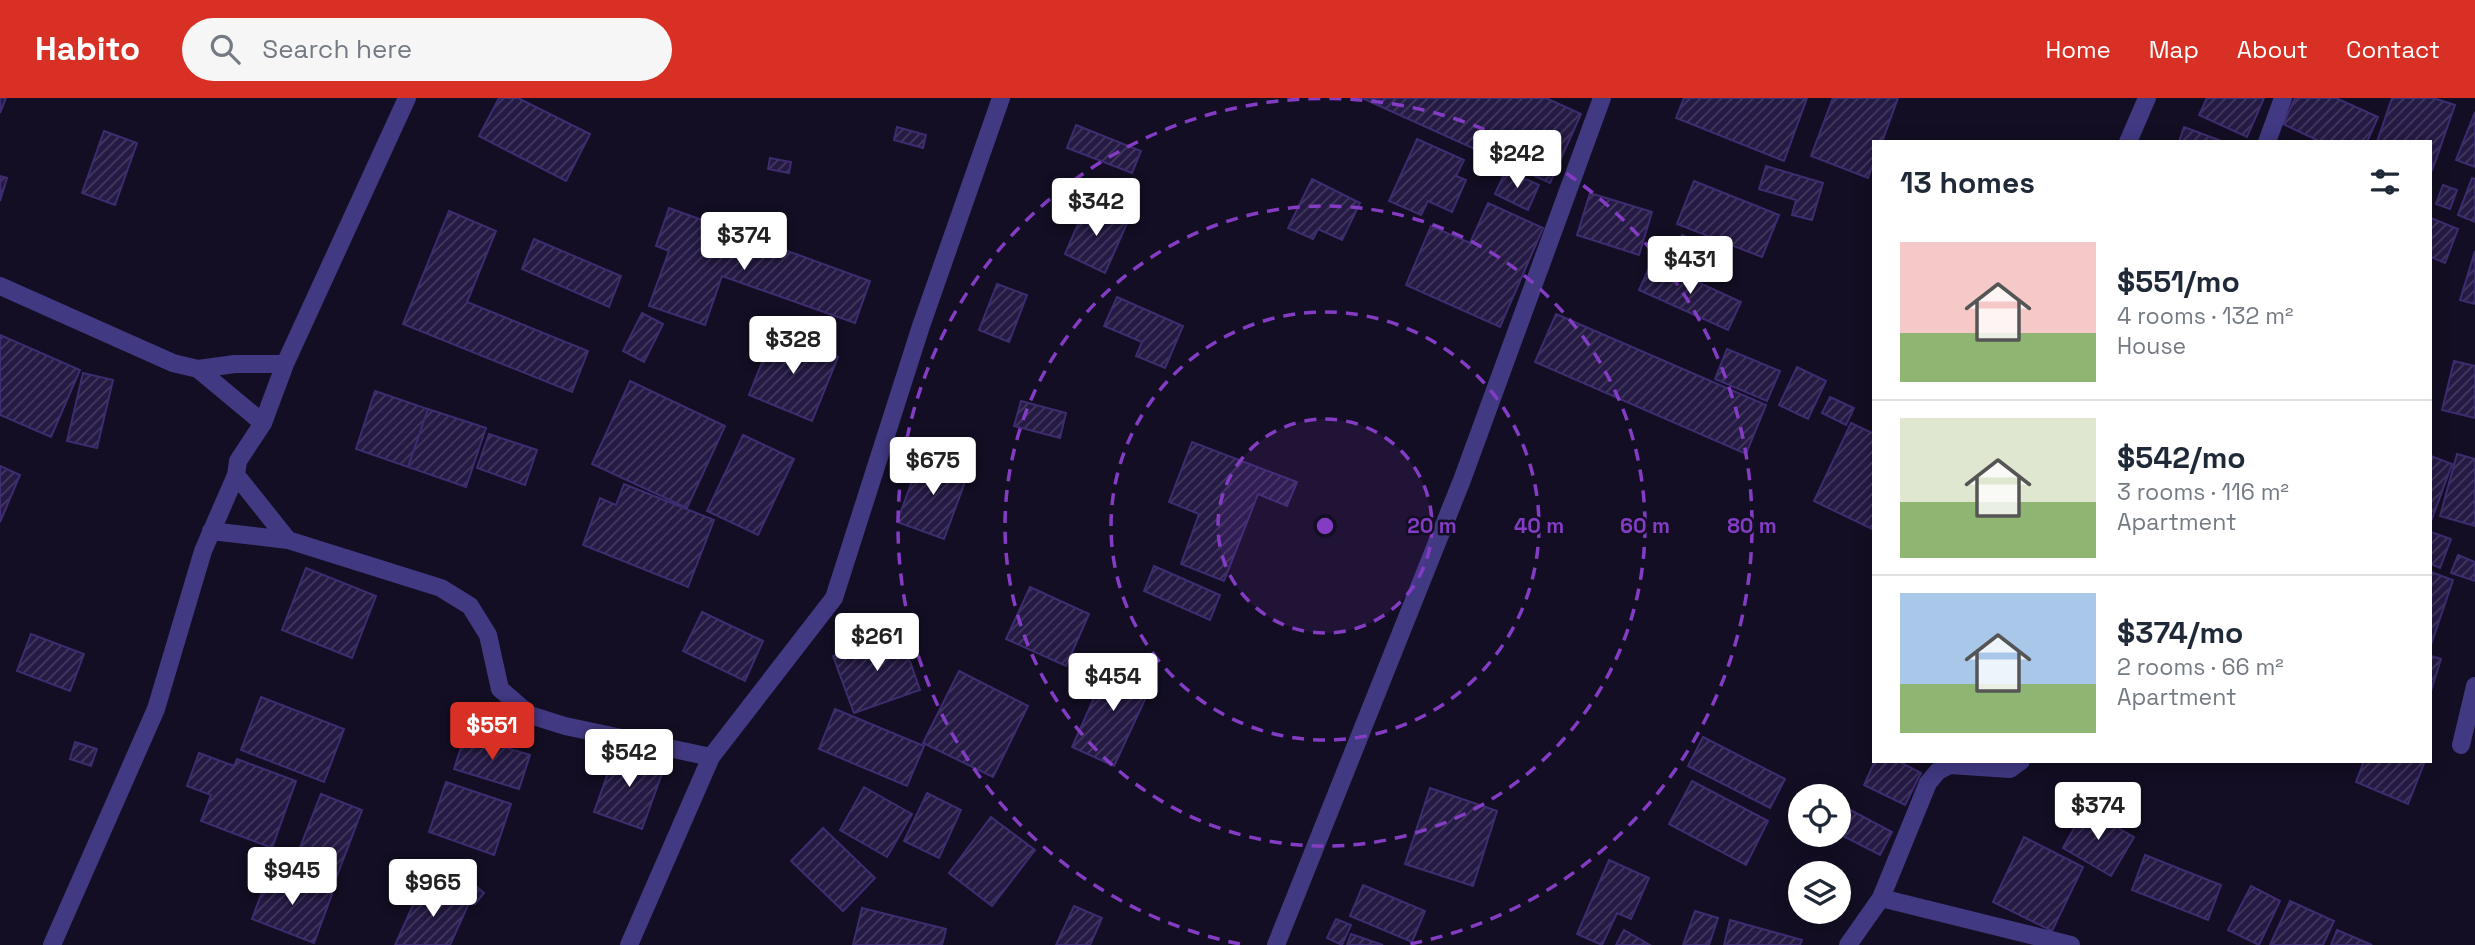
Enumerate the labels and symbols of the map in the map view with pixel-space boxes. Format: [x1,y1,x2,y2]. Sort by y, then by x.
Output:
pin: $242 [1476,130,1558,190]
pin: $342 [1055,178,1137,238]
pin: $374 [703,212,785,272]
pin: $431 [1649,236,1731,296]
pin: $328 [752,316,834,376]
pin: $675 [892,438,974,497]
text: 20 m [1407,512,1457,539]
text: 40 m [1514,512,1564,539]
text: 60 m [1620,512,1670,539]
text: 80 m [1727,512,1777,539]
centre of rings [1313,514,1337,538]
pin: $261 [836,614,918,673]
pin: $454 [1072,654,1154,713]
pin: $551 [451,702,533,762]
pin: $542 [588,730,670,789]
pin: $374 [2057,782,2139,842]
pin: $945 [251,848,333,907]
pin: $965 [392,860,474,919]

